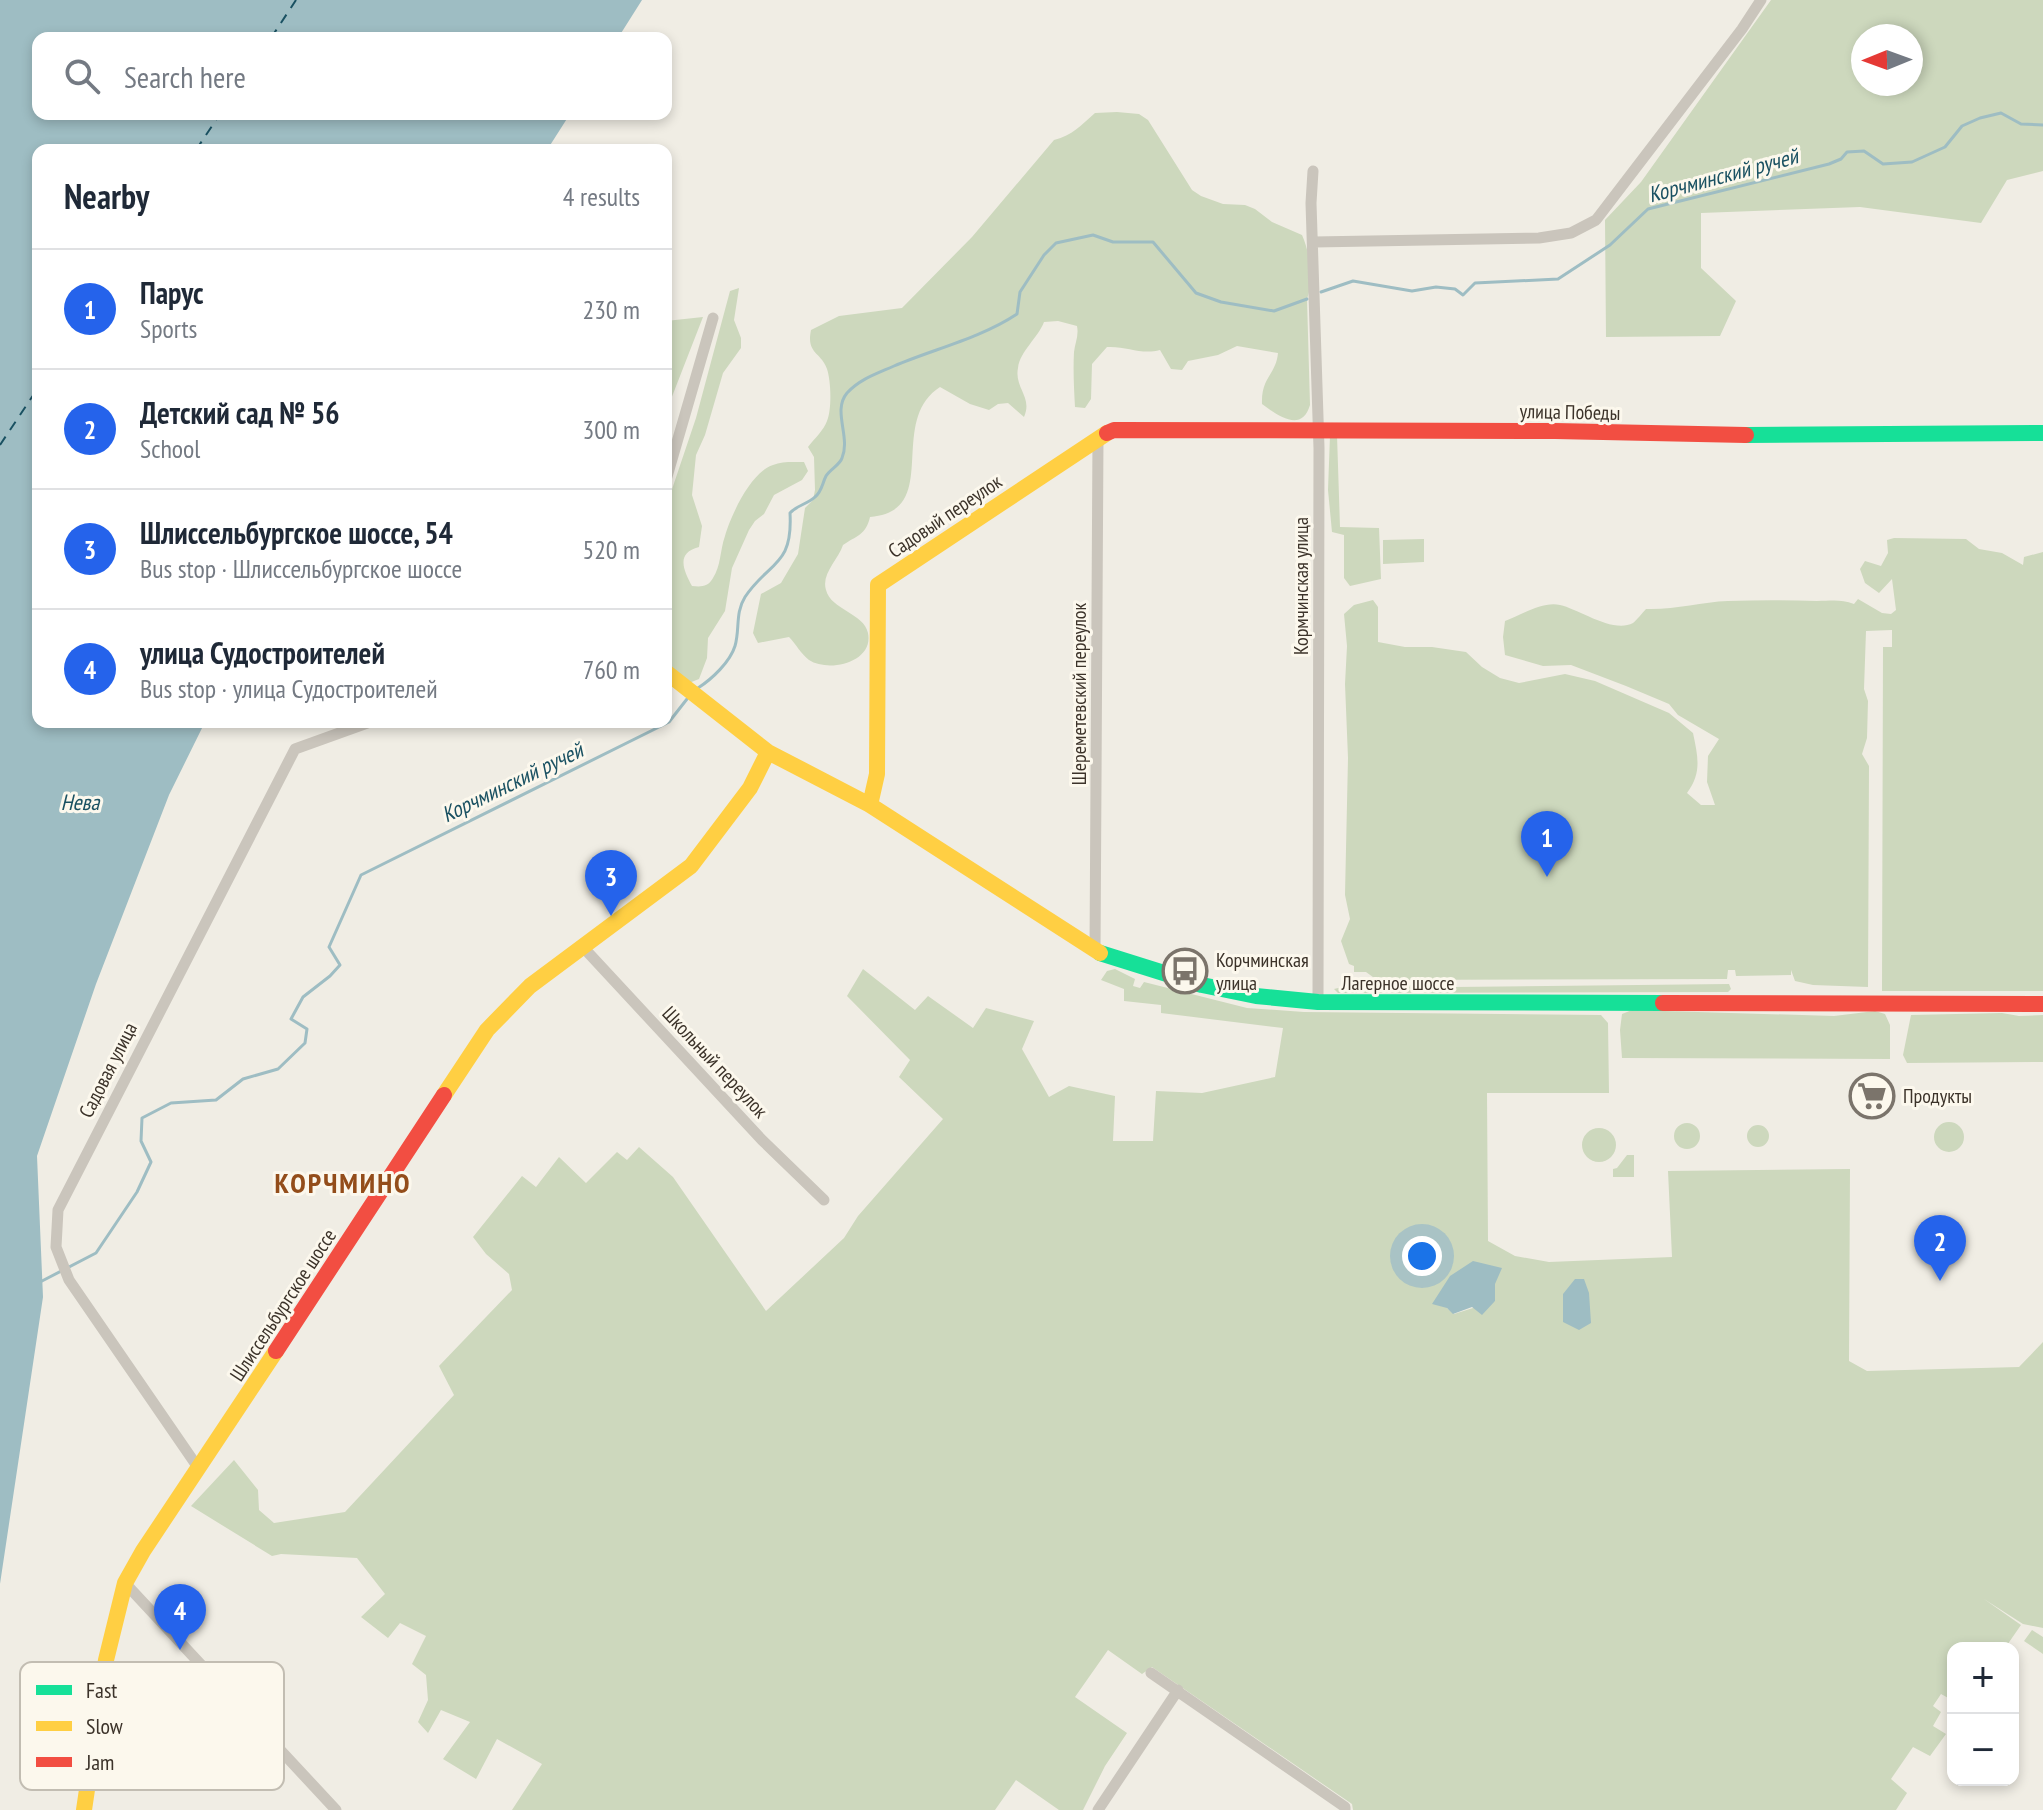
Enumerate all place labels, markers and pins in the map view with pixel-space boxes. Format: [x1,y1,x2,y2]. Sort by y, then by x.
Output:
pin: 1 [1521,811,1573,877]
pin: 3 [585,850,637,916]
bus stop icon: Корчминская улица [1161,947,1209,995]
place label: Корчминская улица [1216,947,1309,996]
supermarket icon: Продукты [1848,1072,1896,1120]
place label: Продукты [1903,1083,1972,1109]
pin: 2 [1914,1215,1966,1281]
pin: 4 [154,1584,206,1650]

